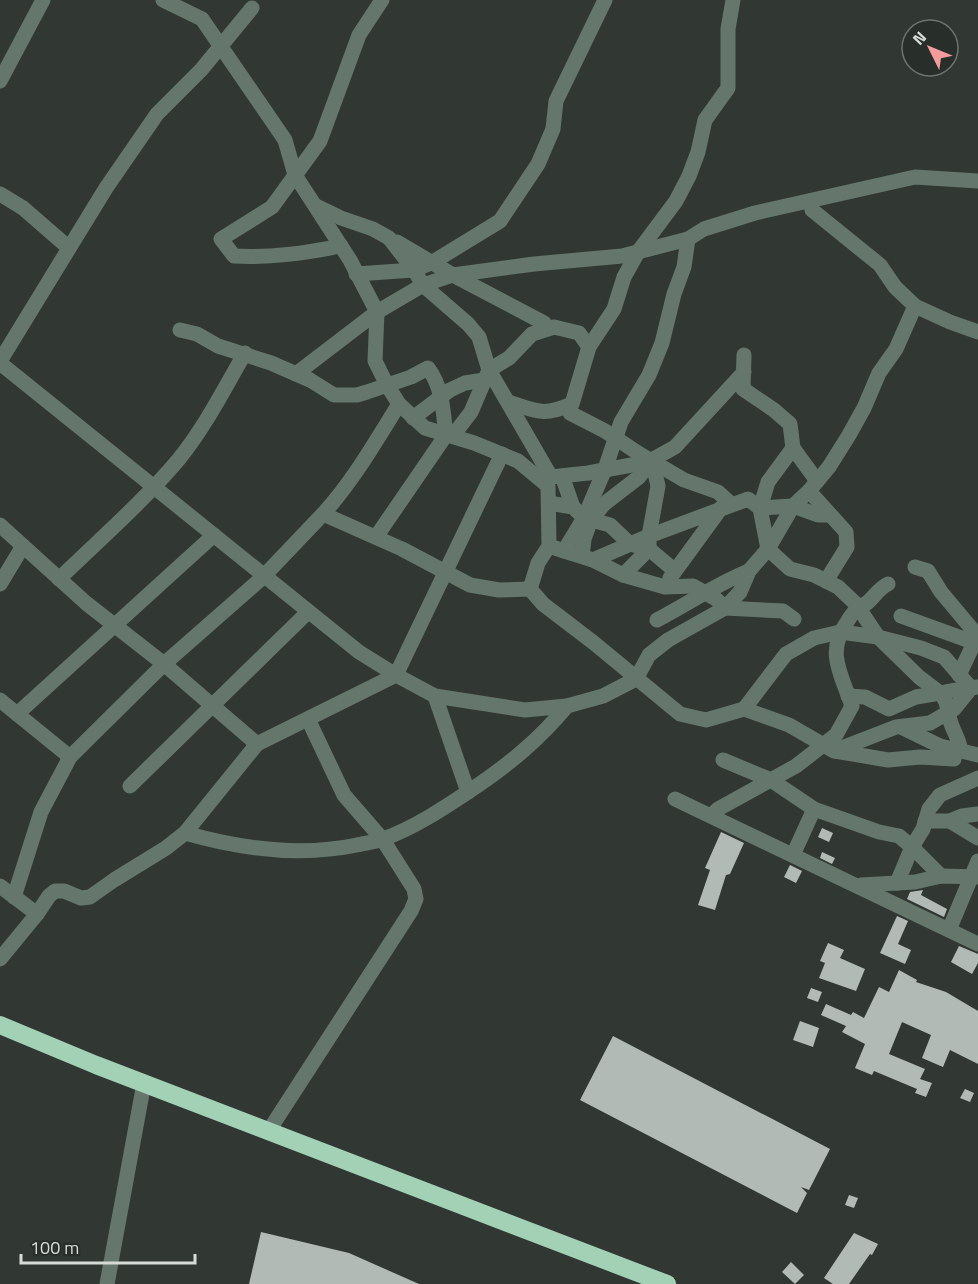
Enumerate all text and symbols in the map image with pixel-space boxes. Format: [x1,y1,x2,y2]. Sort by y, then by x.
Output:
north arrow [900,18,960,78]
text: N [906,26,932,50]
scale bar [21,1227,195,1265]
text: 100 m [30,1234,79,1261]

